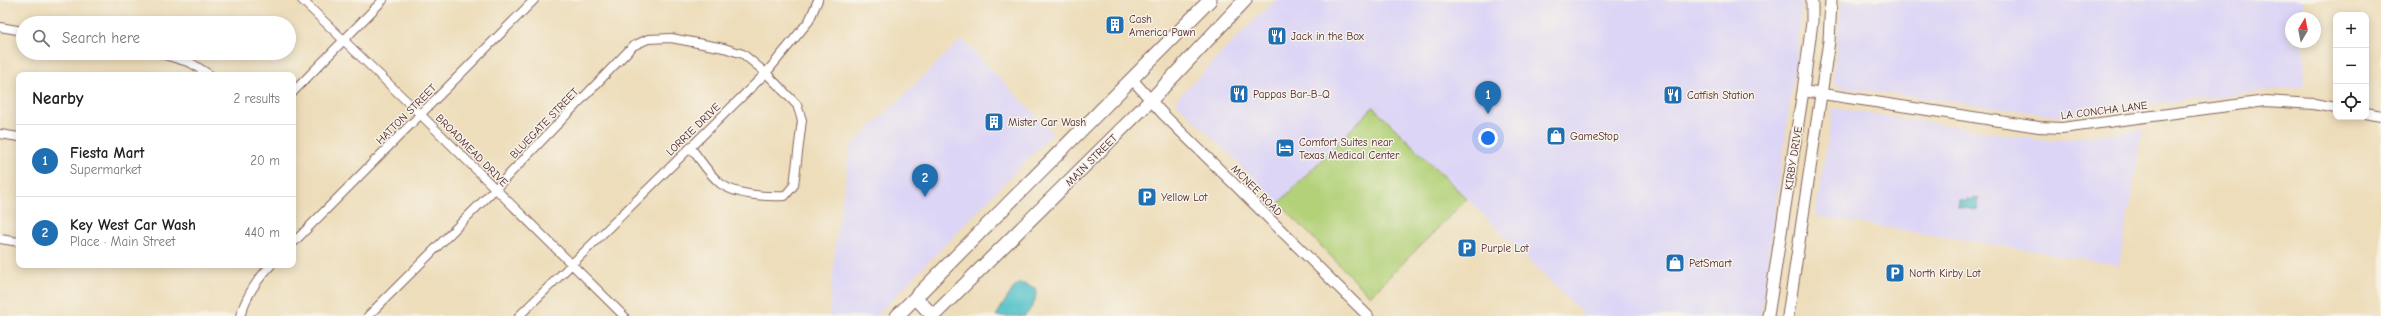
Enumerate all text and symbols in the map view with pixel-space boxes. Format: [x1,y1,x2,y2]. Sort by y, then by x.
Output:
north arrow [2285,12,2321,48]
map controls [2333,12,2369,120]
button: + [2333,12,2369,48]
place label: Cash America Pawn [1129,13,1196,39]
building icon: Cash America Pawn [1104,14,1126,36]
search box [16,16,296,60]
restaurant icon: Jack in the Box [1266,25,1288,47]
icon: search [30,27,52,49]
text: Search here [62,29,140,47]
place label: Jack in the Box [1291,30,1365,43]
button: − [2333,48,2369,84]
street label: HATTON STREET [373,81,439,147]
pin: 1 [1475,81,1501,114]
restaurant icon: Pappas Bar-B-Q [1228,83,1250,105]
restaurant icon: Catfish Station [1662,84,1684,106]
button: locate [2333,84,2369,120]
street label: BLUEGATE STREET [507,85,582,161]
place label: Pappas Bar-B-Q [1253,88,1330,101]
text: Nearby [32,89,83,108]
place label: Catfish Station [1687,89,1754,102]
text: 2 results [233,91,280,106]
street label: LA CONCHA LANE [2060,99,2148,122]
street label: LORRIE DRIVE [664,100,723,158]
building icon: Mister Car Wash [983,111,1005,133]
street label: BROADMEAD DRIVE [433,112,511,189]
place label: Mister Car Wash [1008,116,1086,129]
shop icon: GameStop [1545,125,1567,147]
street label: KIRBY DRIVE [1782,125,1805,191]
your location [1478,128,1498,148]
place label: GameStop [1570,130,1619,143]
street label: MAIN STREET [1063,131,1120,189]
place label: Comfort Suites near Texas Medical Center [1299,136,1400,162]
hotel icon: Comfort Suites near Texas Medical Center [1274,137,1296,159]
text: Fiesta Mart [70,144,144,162]
text: 1 [42,153,48,168]
text: 20 m [250,153,280,168]
text: Supermarket [70,162,141,177]
street label: MCNEE ROAD [1228,162,1285,219]
pin: 2 [912,164,938,197]
parking icon: Yellow Lot [1136,186,1158,208]
place label: Yellow Lot [1161,191,1208,204]
text: Key West Car Wash [70,216,196,234]
text: 2 [42,225,48,240]
text: 440 m [244,225,280,240]
text: Place · Main Street [70,234,175,249]
parking icon: Purple Lot [1456,237,1478,259]
place label: Purple Lot [1481,242,1530,255]
shop icon: PetSmart [1664,252,1686,274]
place label: PetSmart [1689,257,1733,270]
parking icon: North Kirby Lot [1884,262,1906,284]
place label: North Kirby Lot [1909,267,1982,280]

